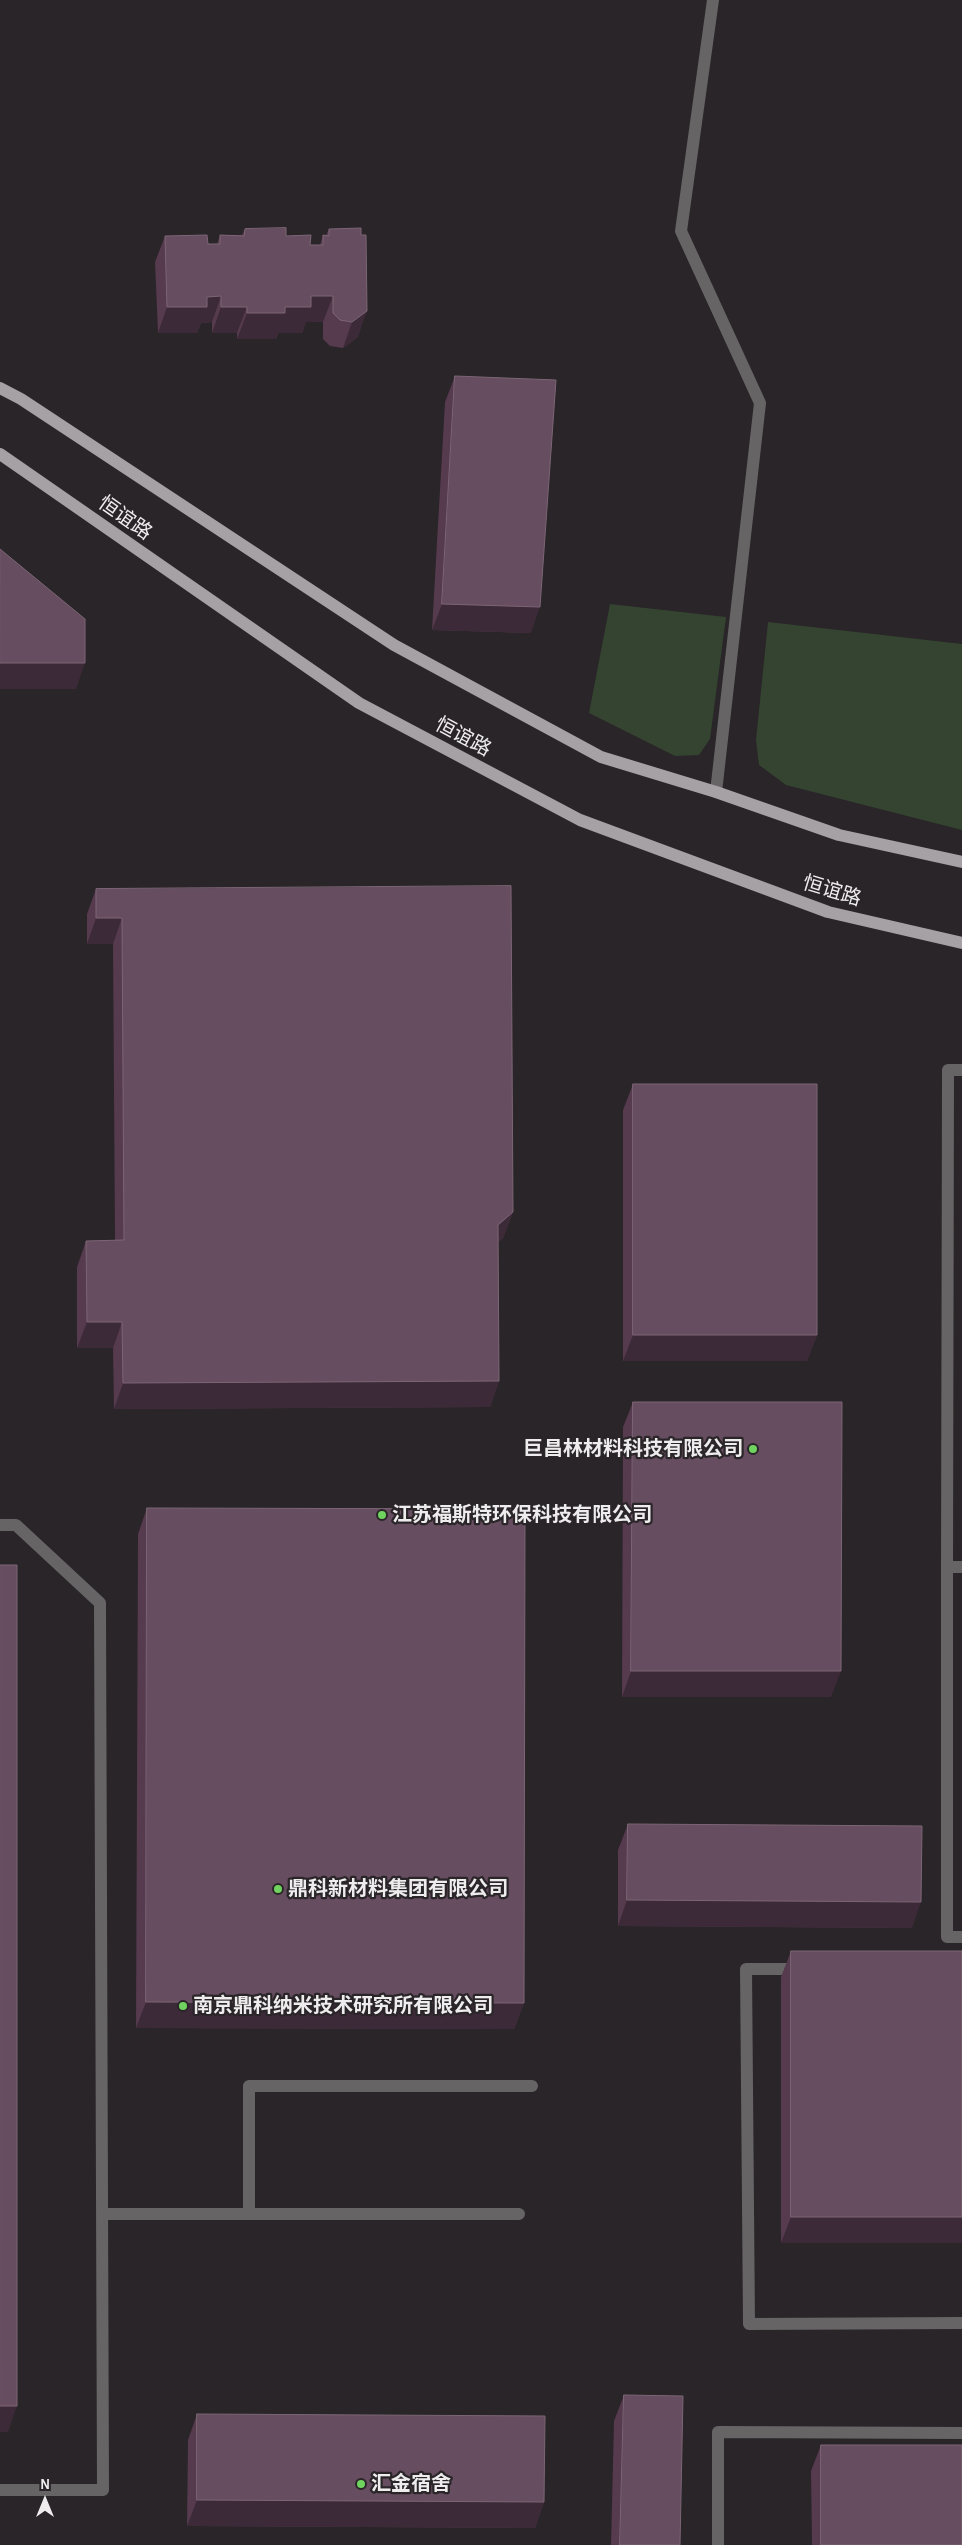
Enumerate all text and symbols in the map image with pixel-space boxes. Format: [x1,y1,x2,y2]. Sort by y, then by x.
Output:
street label: 恒谊路 [94,491,156,545]
street label: 恒谊路 [431,712,495,762]
street label: 恒谊路 [800,871,864,911]
place label: 巨昌林材料科技有限公司 [523,1437,743,1461]
marker: 巨昌林材料科技有限公司 [747,1443,759,1455]
place label: 江苏福斯特环保科技有限公司 [392,1503,652,1527]
marker: 江苏福斯特环保科技有限公司 [376,1509,388,1521]
place label: 鼎科新材料集团有限公司 [288,1877,508,1901]
marker: 鼎科新材料集团有限公司 [272,1883,284,1895]
place label: 南京鼎科纳米技术研究所有限公司 [193,1994,493,2018]
marker: 南京鼎科纳米技术研究所有限公司 [177,2000,189,2012]
place label: 汇金宿舍 [371,2472,451,2496]
north arrow [20,2475,70,2525]
text: N [40,2478,50,2492]
marker: 汇金宿舍 [355,2478,367,2490]

